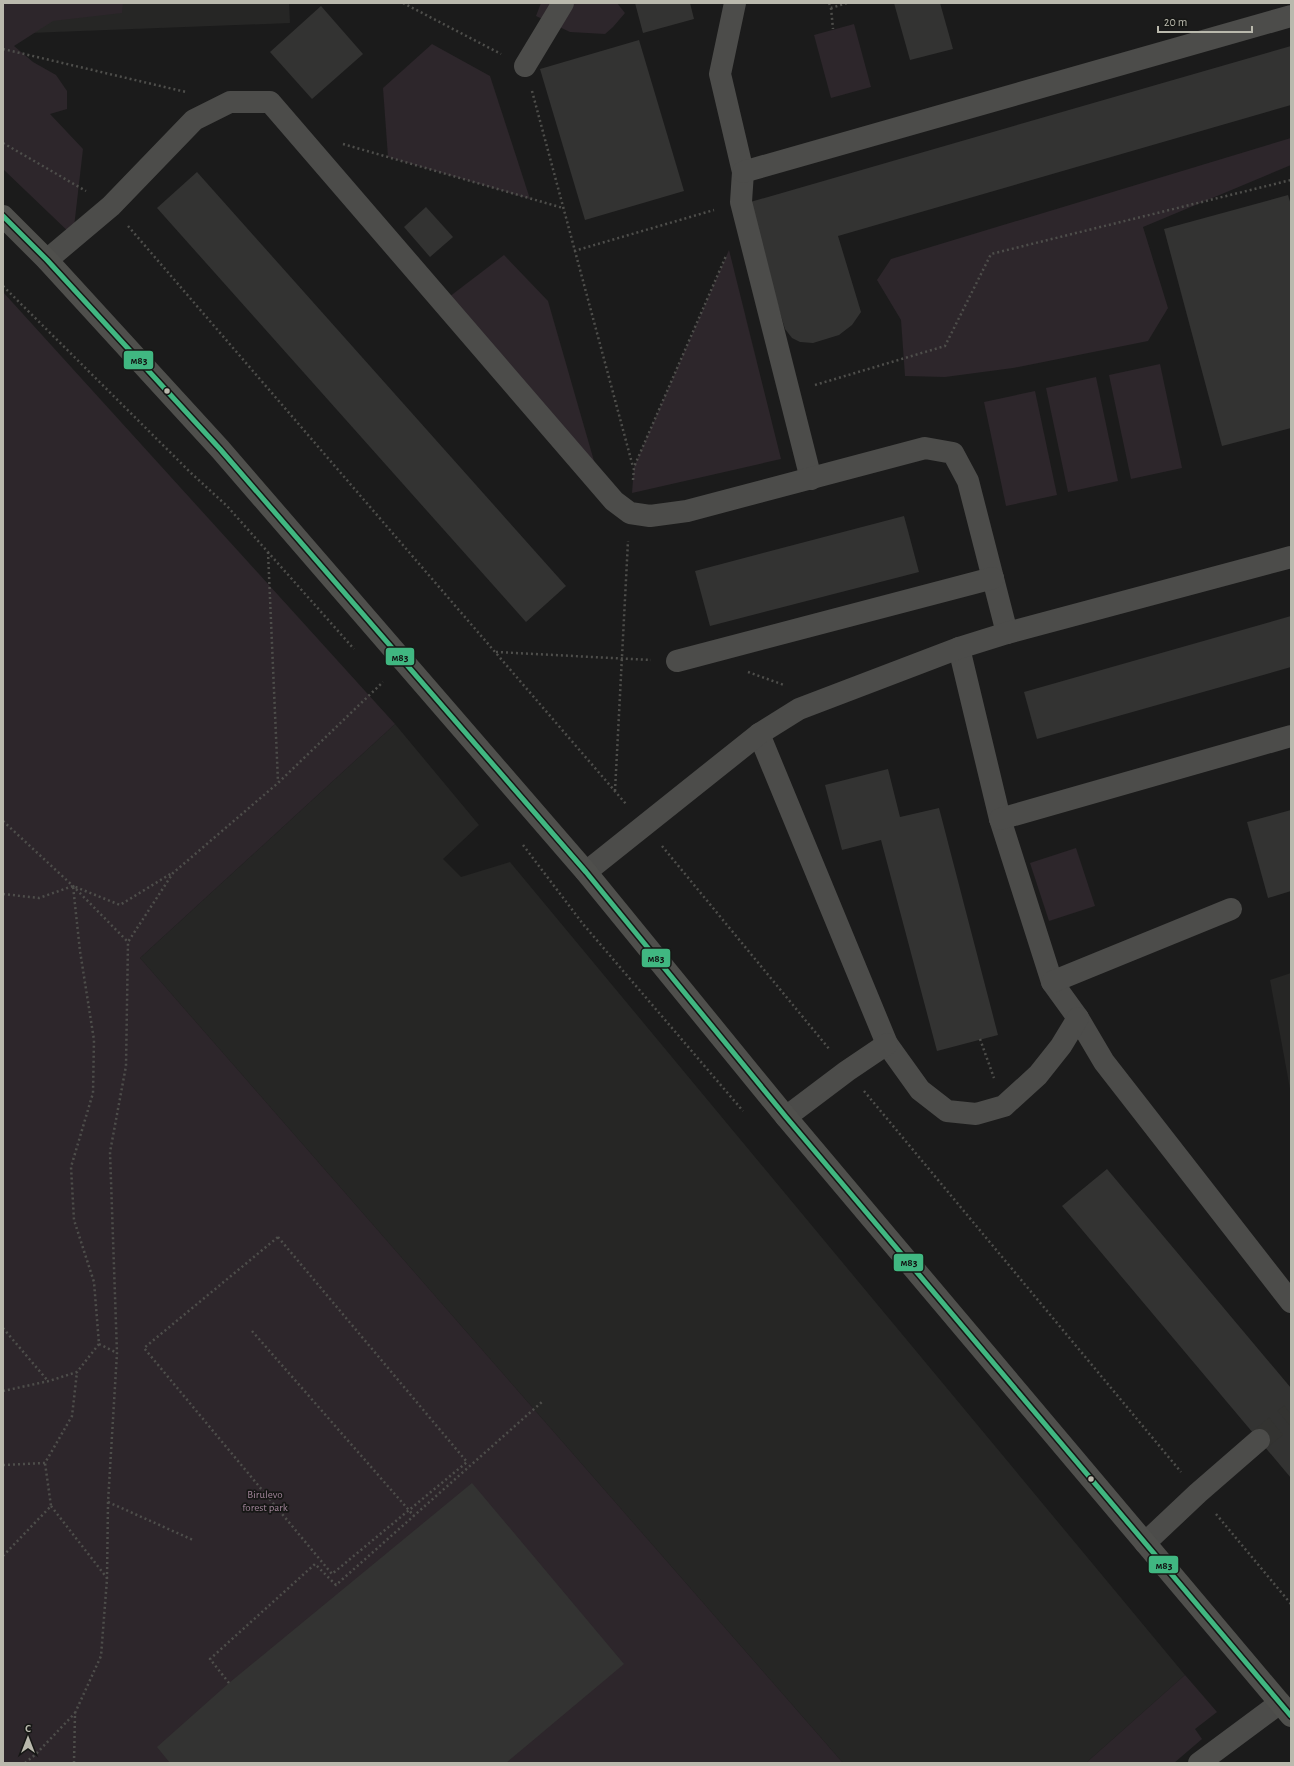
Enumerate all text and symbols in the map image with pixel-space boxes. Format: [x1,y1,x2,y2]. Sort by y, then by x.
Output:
scale bar [1158,8,1252,34]
text: 20 m [1164,16,1187,28]
line badge: м83 [123,350,154,370]
text: м83 [130,355,148,366]
unlabelled marker [162,386,172,396]
line badge: м83 [385,647,415,666]
text: м83 [391,652,409,663]
line badge: м83 [641,948,671,968]
text: м83 [647,953,665,964]
line badge: м83 [893,1253,924,1272]
text: м83 [900,1257,918,1268]
unlabelled marker [1086,1474,1096,1484]
park label: Birulevo forest park [242,1489,288,1513]
line badge: м83 [1148,1555,1179,1574]
text: м83 [1155,1560,1173,1571]
north arrow [8,1718,48,1758]
text: С [25,1723,31,1734]

